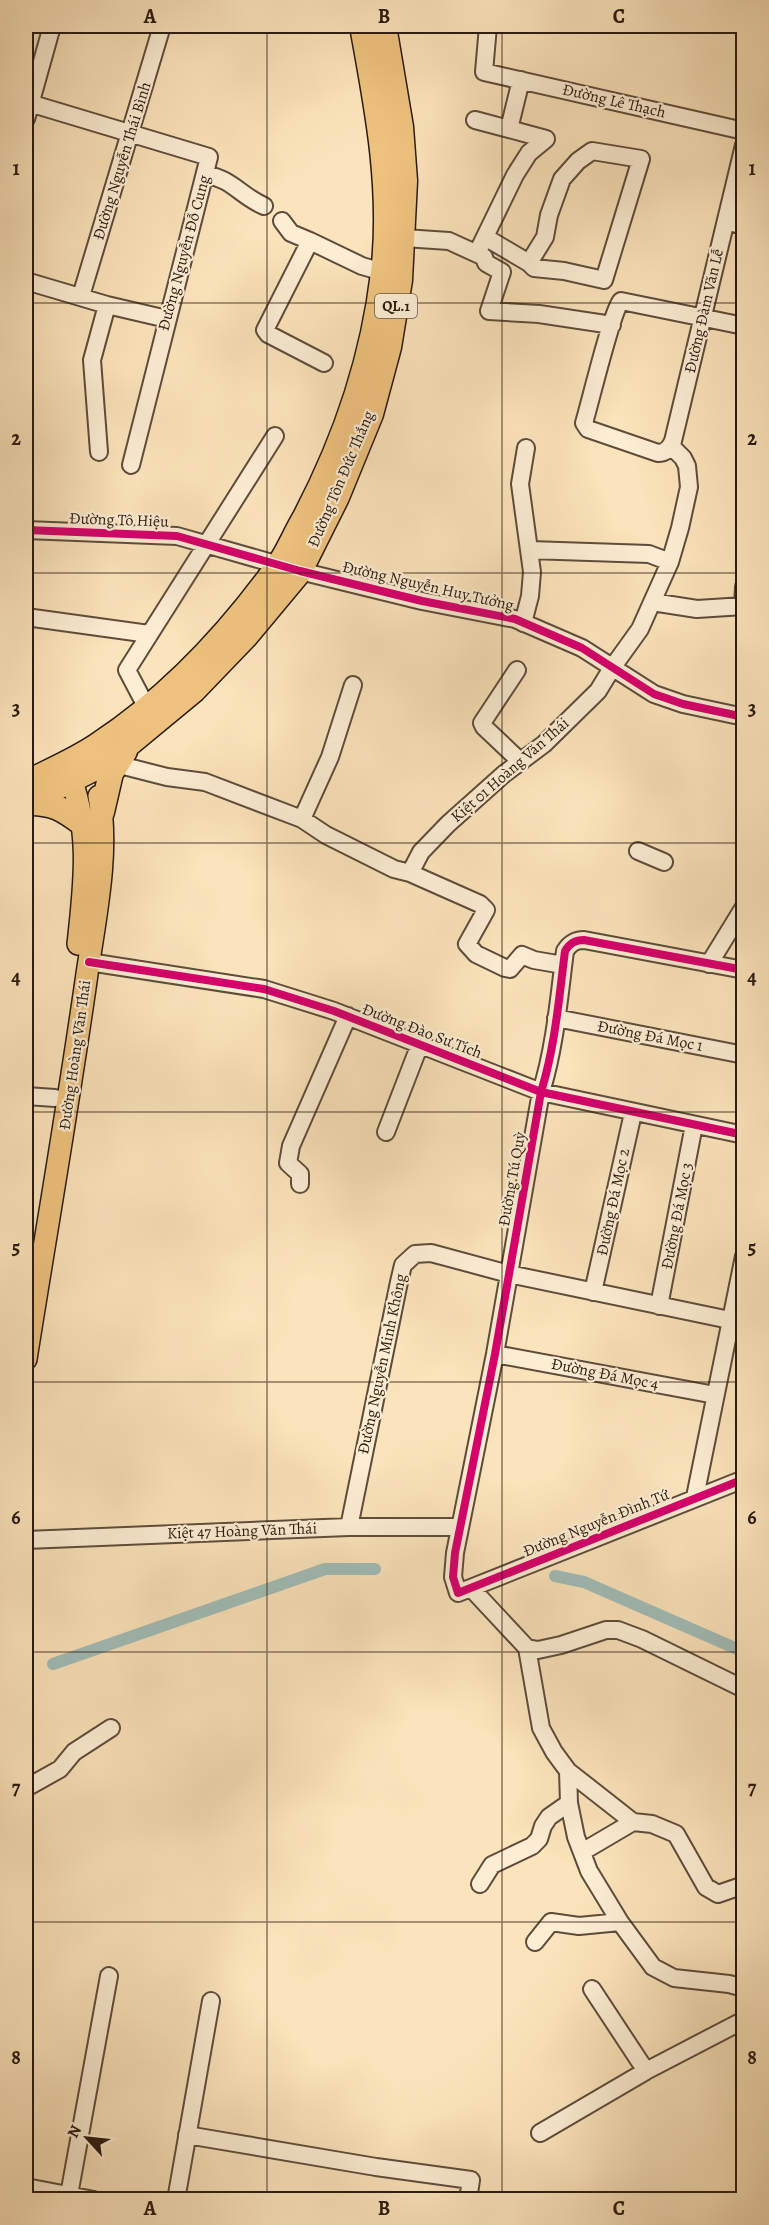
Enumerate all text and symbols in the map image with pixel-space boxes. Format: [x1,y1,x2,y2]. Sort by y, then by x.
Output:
text: A [143,3,157,30]
text: B [378,3,390,30]
text: C [613,3,625,30]
street label: Đường Lê Thạch [560,78,668,124]
street label: Đường Nguyễn Thái Bình [87,79,157,243]
text: 1 [12,155,20,182]
text: 1 [748,155,756,182]
street label: Đường Nguyễn Đỗ Cung [153,173,215,333]
street label: Đường Đàm Văn Lễ [679,247,729,375]
road number: QL.1 [375,294,417,318]
street label: Đường Tôn Đức Thắng [302,407,380,551]
text: 2 [11,425,21,452]
text: 2 [747,425,757,452]
street label: Đường Tô Hiệu [69,507,170,533]
street label: Đường Nguyễn Huy Tưởng [340,556,516,616]
text: 3 [12,695,20,722]
text: 3 [748,695,756,722]
street label: Kiệt 01 Hoàng Văn Thái [446,712,574,828]
text: 4 [11,964,21,991]
text: 4 [747,964,757,991]
street label: Đường Hoàng Văn Thái [54,979,96,1131]
street label: Đường Đào Sư Tích [359,998,486,1064]
street label: Đường Đá Mọc 1 [595,1015,705,1057]
street label: Đường Tú Quỳ [493,1129,531,1228]
street label: Đường Đá Mọc 2 [591,1146,635,1258]
street label: Đường Đá Mọc 3 [656,1161,698,1271]
text: 5 [12,1234,20,1261]
text: 5 [748,1234,756,1261]
street label: Đường Nguyễn Minh Không [352,1272,412,1456]
street label: Đường Đá Mọc 4 [549,1353,661,1395]
street label: Đường Nguyễn Đình Tứ [520,1484,673,1562]
text: 6 [11,1504,21,1531]
text: 6 [747,1504,757,1531]
street label: Kiệt 47 Hoàng Văn Thái [167,1517,317,1545]
text: 7 [12,1774,21,1801]
text: 7 [748,1774,757,1801]
text: 8 [11,2044,21,2071]
text: 8 [747,2044,757,2071]
north arrow [57,2108,117,2168]
text: N [62,2121,87,2142]
text: A [143,2195,157,2222]
text: B [378,2195,390,2222]
text: C [613,2195,625,2222]

